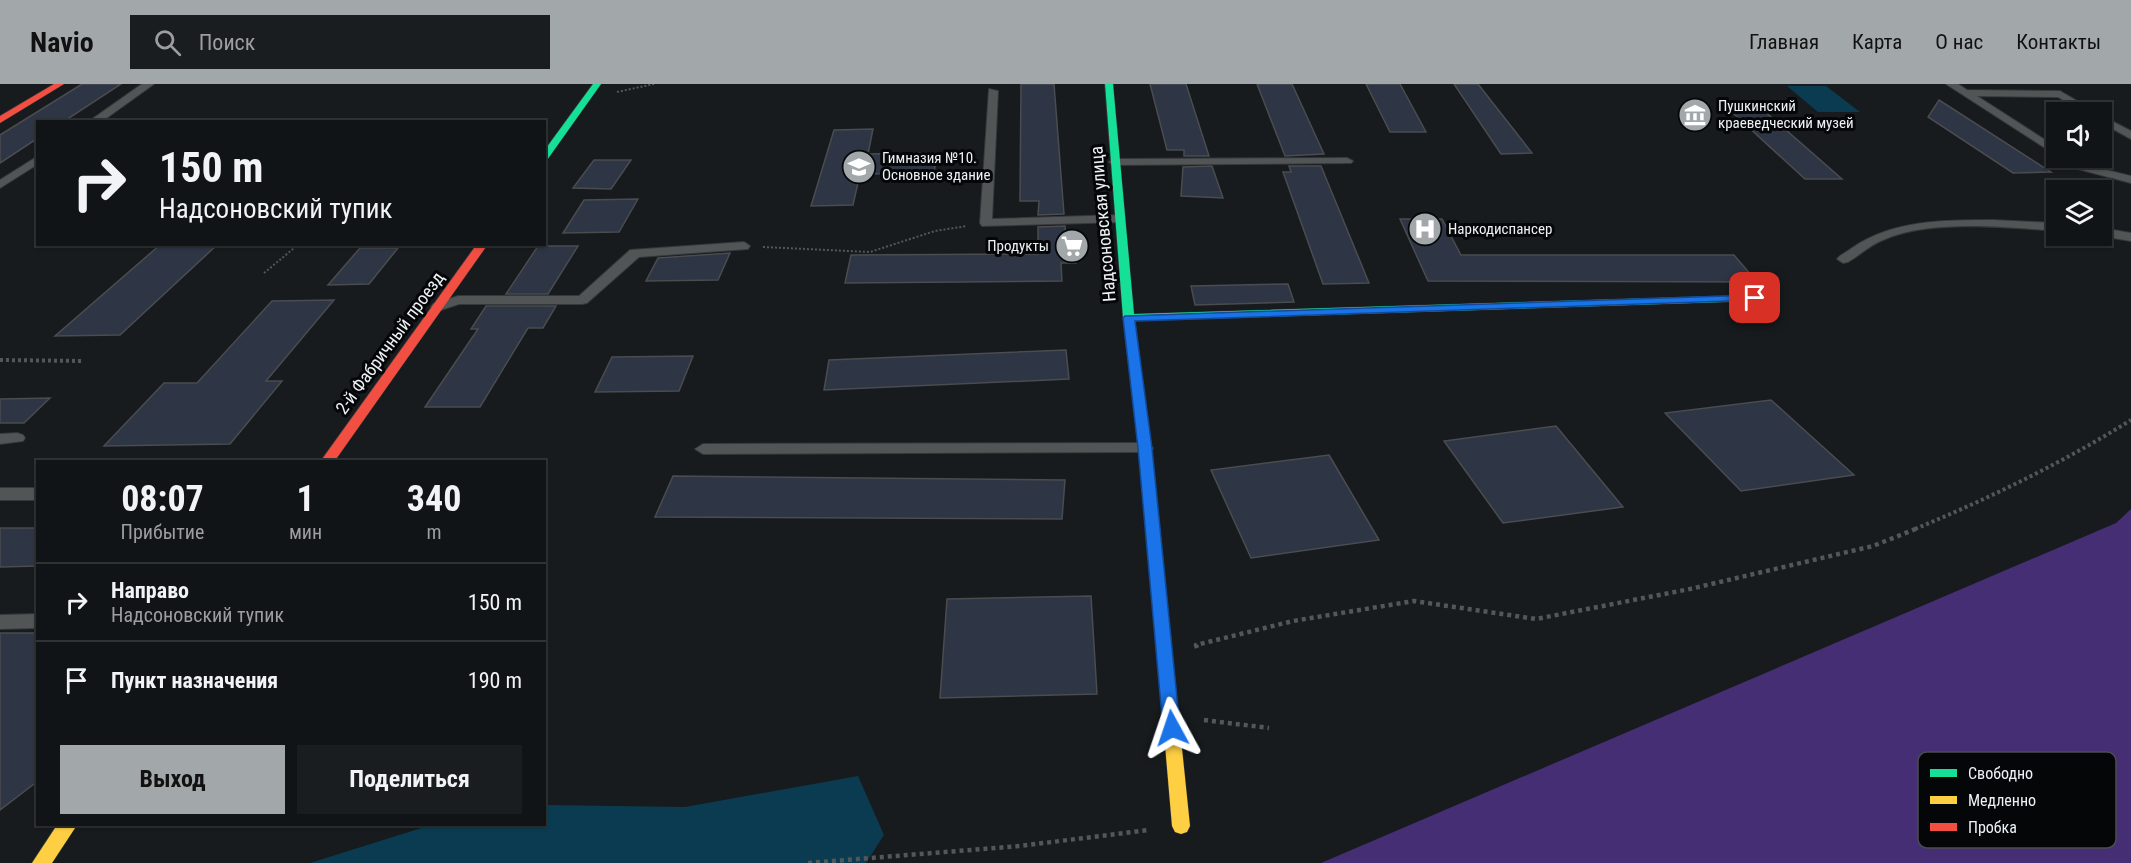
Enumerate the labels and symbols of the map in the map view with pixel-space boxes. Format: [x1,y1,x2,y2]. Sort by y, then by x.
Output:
museum icon: Пушкинский краеведческий музей [1677,97,1713,133]
place label: Пушкинский краеведческий музей [1718,97,1854,132]
street label: Надсоновская улица [1085,145,1120,303]
school or university icon: Гимназия №10. Основное здание [841,149,877,185]
place label: Гимназия №10. Основное здание [882,149,991,184]
hospital icon: Наркодиспансер [1407,211,1443,247]
place label: Наркодиспансер [1448,220,1552,238]
supermarket icon: Продукты [1054,228,1090,264]
place label: Продукты [987,237,1049,255]
street label: 2-й Фабричный проезд [331,267,448,418]
pin [1729,272,1780,323]
position arrow [1140,696,1204,760]
legend [1918,752,2116,848]
text: Свободно [1968,764,2033,783]
text: Медленно [1968,791,2036,810]
text: Пробка [1968,818,2017,837]

